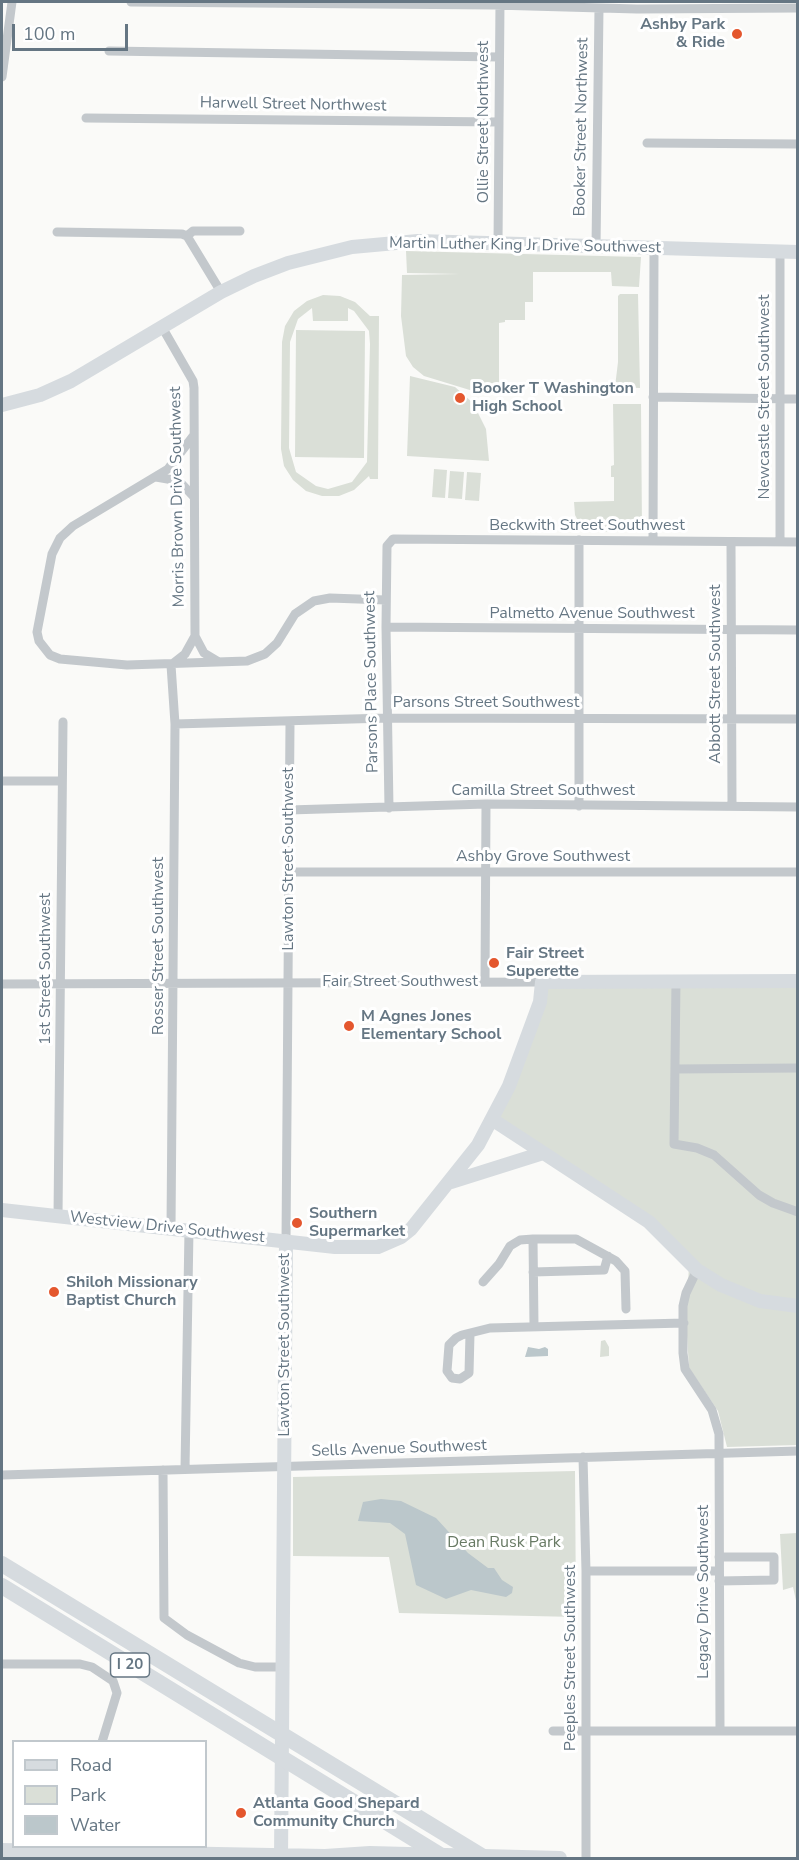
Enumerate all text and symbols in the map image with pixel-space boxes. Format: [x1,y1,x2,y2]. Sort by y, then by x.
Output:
scale bar [15,12,130,50]
place label: Ashby Park & Ride [640,15,725,53]
text: 100 m [23,22,75,46]
marker: Ashby Park & Ride [730,27,744,41]
street label: Booker Street Northwest [571,37,593,217]
street label: Ollie Street Northwest [474,41,494,203]
street label: Harwell Street Northwest [200,94,386,116]
street label: Martin Luther King Jr Drive Southwest [389,234,661,258]
street label: Newcastle Street Southwest [755,294,775,500]
place label: Booker T Washington High School [472,379,634,417]
street label: Morris Brown Drive Southwest [166,386,190,608]
marker: Booker T Washington High School [453,391,467,405]
street label: Beckwith Street Southwest [489,516,685,536]
street label: Abbott Street Southwest [706,584,726,764]
street label: Parsons Place Southwest [361,591,383,773]
street label: Palmetto Avenue Southwest [489,604,695,624]
street label: Parsons Street Southwest [393,693,579,713]
street label: Lawton Street Southwest [279,767,299,951]
street label: Camilla Street Southwest [451,781,635,801]
street label: Ashby Grove Southwest [456,847,630,867]
street label: Rosser Street Southwest [149,857,169,1035]
street label: 1st Street Southwest [36,893,56,1045]
place label: Fair Street Superette [506,944,584,982]
marker: Fair Street Superette [487,956,501,970]
street label: Fair Street Southwest [322,972,478,992]
place label: M Agnes Jones Elementary School [361,1007,501,1045]
marker: M Agnes Jones Elementary School [342,1019,356,1033]
place label: Southern Supermarket [309,1204,405,1242]
street label: Westview Drive Southwest [69,1208,265,1248]
marker: Southern Supermarket [290,1216,304,1230]
street label: Lawton Street Southwest [275,1253,295,1437]
place label: Shiloh Missionary Baptist Church [66,1273,198,1311]
marker: Shiloh Missionary Baptist Church [47,1285,61,1299]
street label: Sells Avenue Southwest [311,1436,487,1462]
street label: Legacy Drive Southwest [694,1505,714,1679]
park label: Dean Rusk Park [447,1533,561,1553]
street label: Peeples Street Southwest [561,1565,581,1751]
road number: I 20 [110,1653,150,1677]
legend [12,1740,207,1848]
text: Road [70,1753,112,1777]
text: Park [70,1783,106,1807]
place label: Atlanta Good Shepard Community Church [253,1794,420,1832]
marker: Atlanta Good Shepard Community Church [234,1806,248,1820]
text: Water [70,1813,121,1837]

